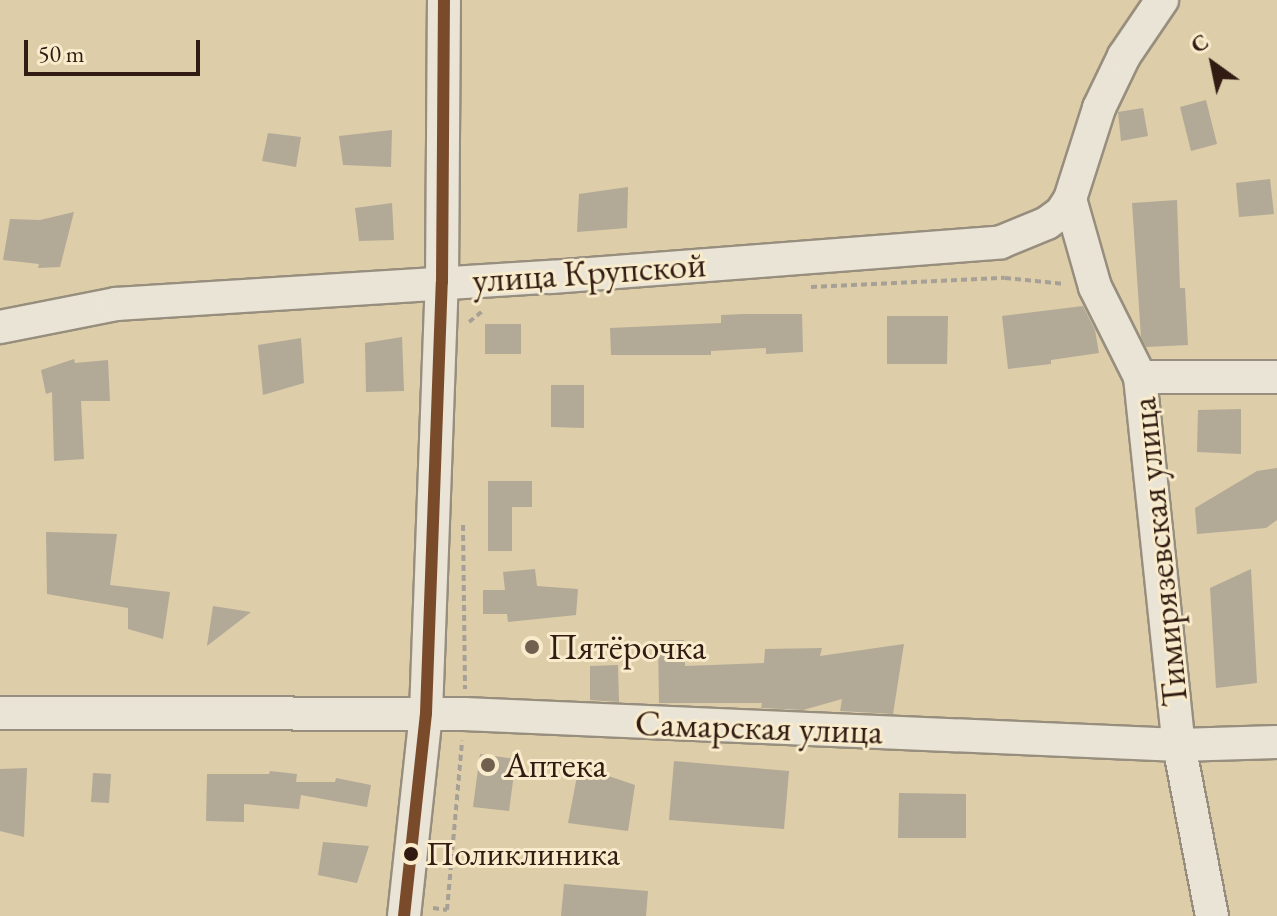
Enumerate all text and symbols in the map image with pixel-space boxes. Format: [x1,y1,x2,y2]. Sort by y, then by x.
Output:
scale bar [28,24,204,74]
north arrow [1173,24,1253,104]
text: С [1185,27,1214,60]
text: 50 m [38,38,85,69]
street label: улица Крупской [471,242,707,302]
street label: Тимирязевская улица [1121,395,1197,709]
place label: Пятёрочка [548,625,706,669]
marker: Пятёрочка [523,638,541,656]
street label: Самарская улица [634,701,884,753]
place label: Аптека [504,743,607,787]
marker: Аптека [479,756,497,774]
place label: Поликлиника [426,834,620,874]
marker: Поликлиника [403,846,419,862]

